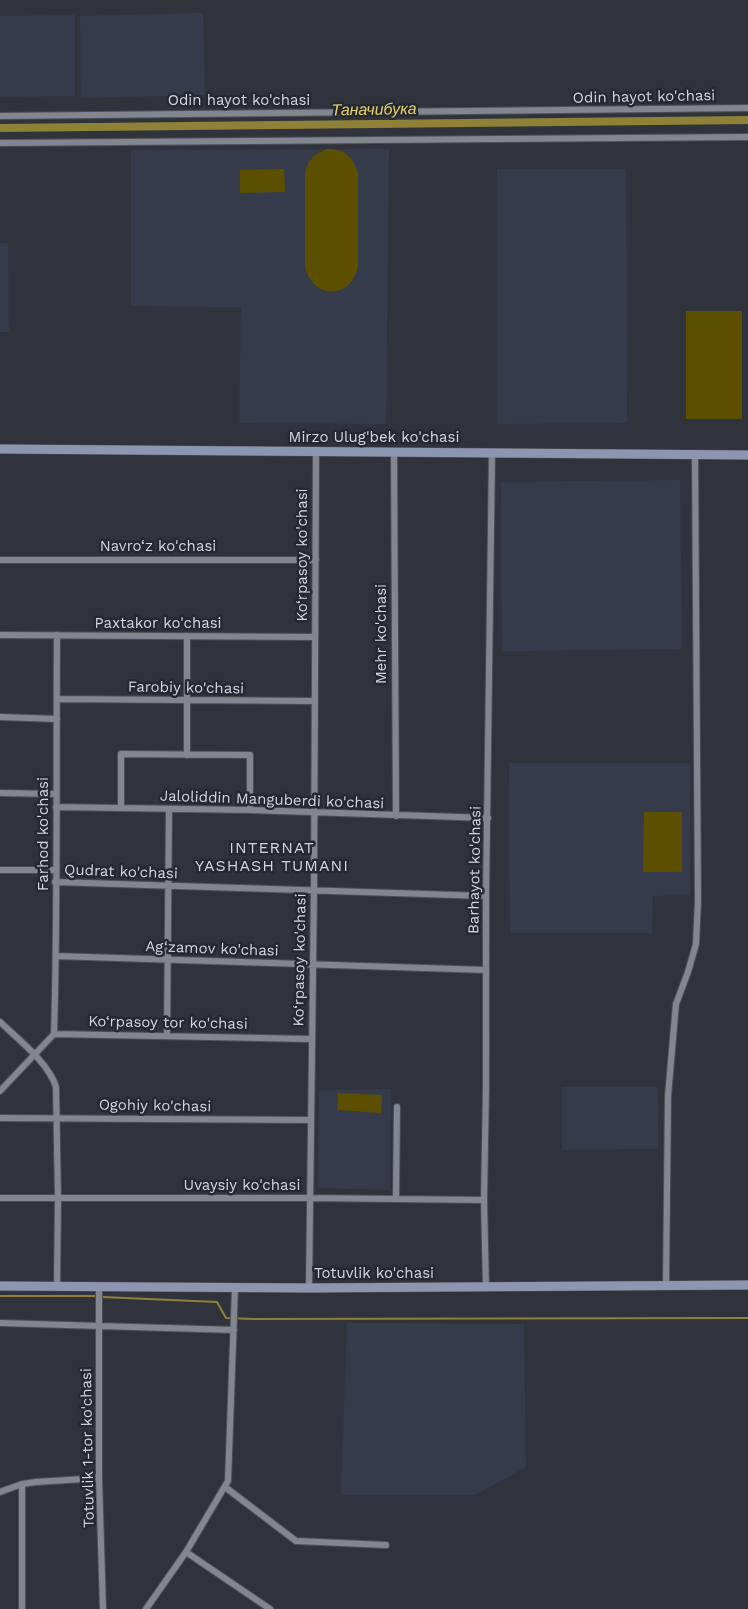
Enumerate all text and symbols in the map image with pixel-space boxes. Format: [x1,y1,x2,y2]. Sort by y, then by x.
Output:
street label: Odin hayot ko'chasi [573,87,715,107]
street label: Odin hayot ko'chasi [168,92,310,110]
water label: Таначибука [331,100,417,120]
street label: Mirzo Ulug'bek ko'chasi [289,429,459,447]
street label: Ko‘rpasoy ko'chasi [294,488,312,622]
street label: Navro‘z ko'chasi [100,538,216,556]
street label: Mehr ko'chasi [373,584,391,684]
street label: Paxtakor ko'chasi [94,615,222,633]
street label: Farobiy ko'chasi [128,678,244,698]
street label: Farhod ko'chasi [35,777,53,891]
street label: Jaloliddin Manguberdi ko'chasi [160,787,384,813]
street label: Barhayot ko'chasi [465,806,485,934]
district label: INTERNAT YASHASH TUMANI [193,838,351,876]
street label: Qudrat ko'chasi [64,861,178,883]
street label: Ko‘rpasoy ko'chasi [290,893,310,1027]
street label: Ag‘zamov ko'chasi [145,938,279,960]
street label: Ko‘rpasoy tor ko'chasi [88,1013,248,1033]
street label: Ogohiy ko'chasi [99,1096,211,1116]
street label: Uvaysiy ko'chasi [184,1177,300,1195]
street label: Totuvlik ko'chasi [314,1265,434,1283]
street label: Totuvlik 1-tor ko'chasi [78,1368,98,1528]

